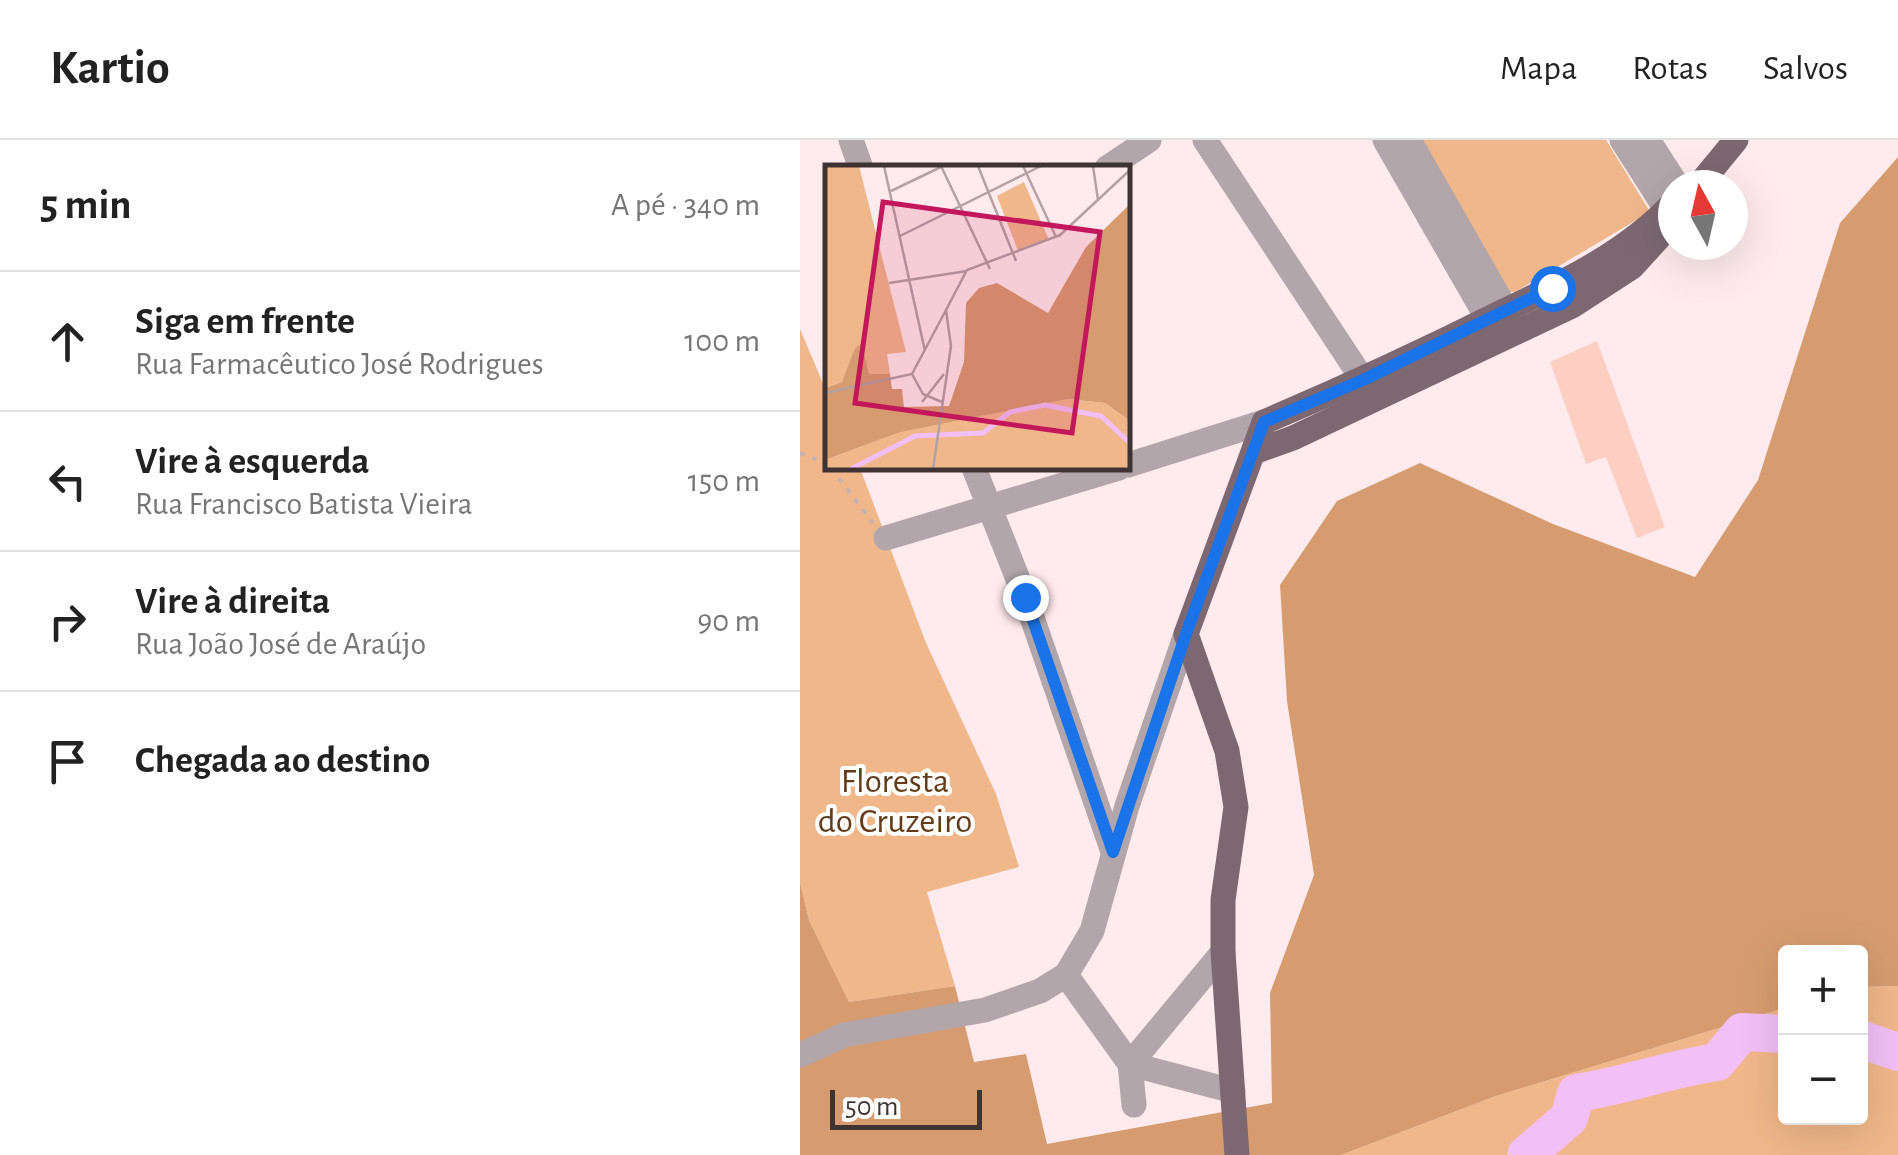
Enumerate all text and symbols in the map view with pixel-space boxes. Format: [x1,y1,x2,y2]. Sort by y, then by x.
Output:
text: Kartio [50,45,170,93]
text: Mapa [1500,51,1577,86]
text: Rotas [1632,51,1708,86]
text: Salvos [1763,51,1848,86]
inset map [825,165,1130,470]
north arrow [1658,170,1748,260]
text: 5 min [40,184,132,226]
text: A pé · 340 m [611,189,760,221]
route start [1530,266,1576,312]
text: Siga em frente [135,303,355,341]
icon: ahead [40,314,95,369]
text: 100 m [684,325,760,357]
text: Rua Farmacêutico José Rodrigues [135,348,544,380]
text: Vire à esquerda [135,443,370,481]
icon: left [40,454,95,509]
text: 150 m [688,465,760,497]
text: Rua Francisco Batista Vieira [135,488,473,520]
route end [1003,575,1049,621]
text: Vire à direita [135,583,330,621]
icon: right [40,594,95,649]
text: 90 m [697,605,760,637]
text: Rua João José de Araújo [135,628,426,660]
icon: arrive [40,734,95,789]
text: Chegada ao destino [135,742,430,780]
park label: Floresta do Cruzeiro [818,764,972,839]
map controls [1778,945,1868,1125]
button: + [1778,945,1868,1035]
button: − [1778,1035,1868,1125]
scale bar [830,1085,982,1130]
text: 50 m [845,1093,899,1121]

